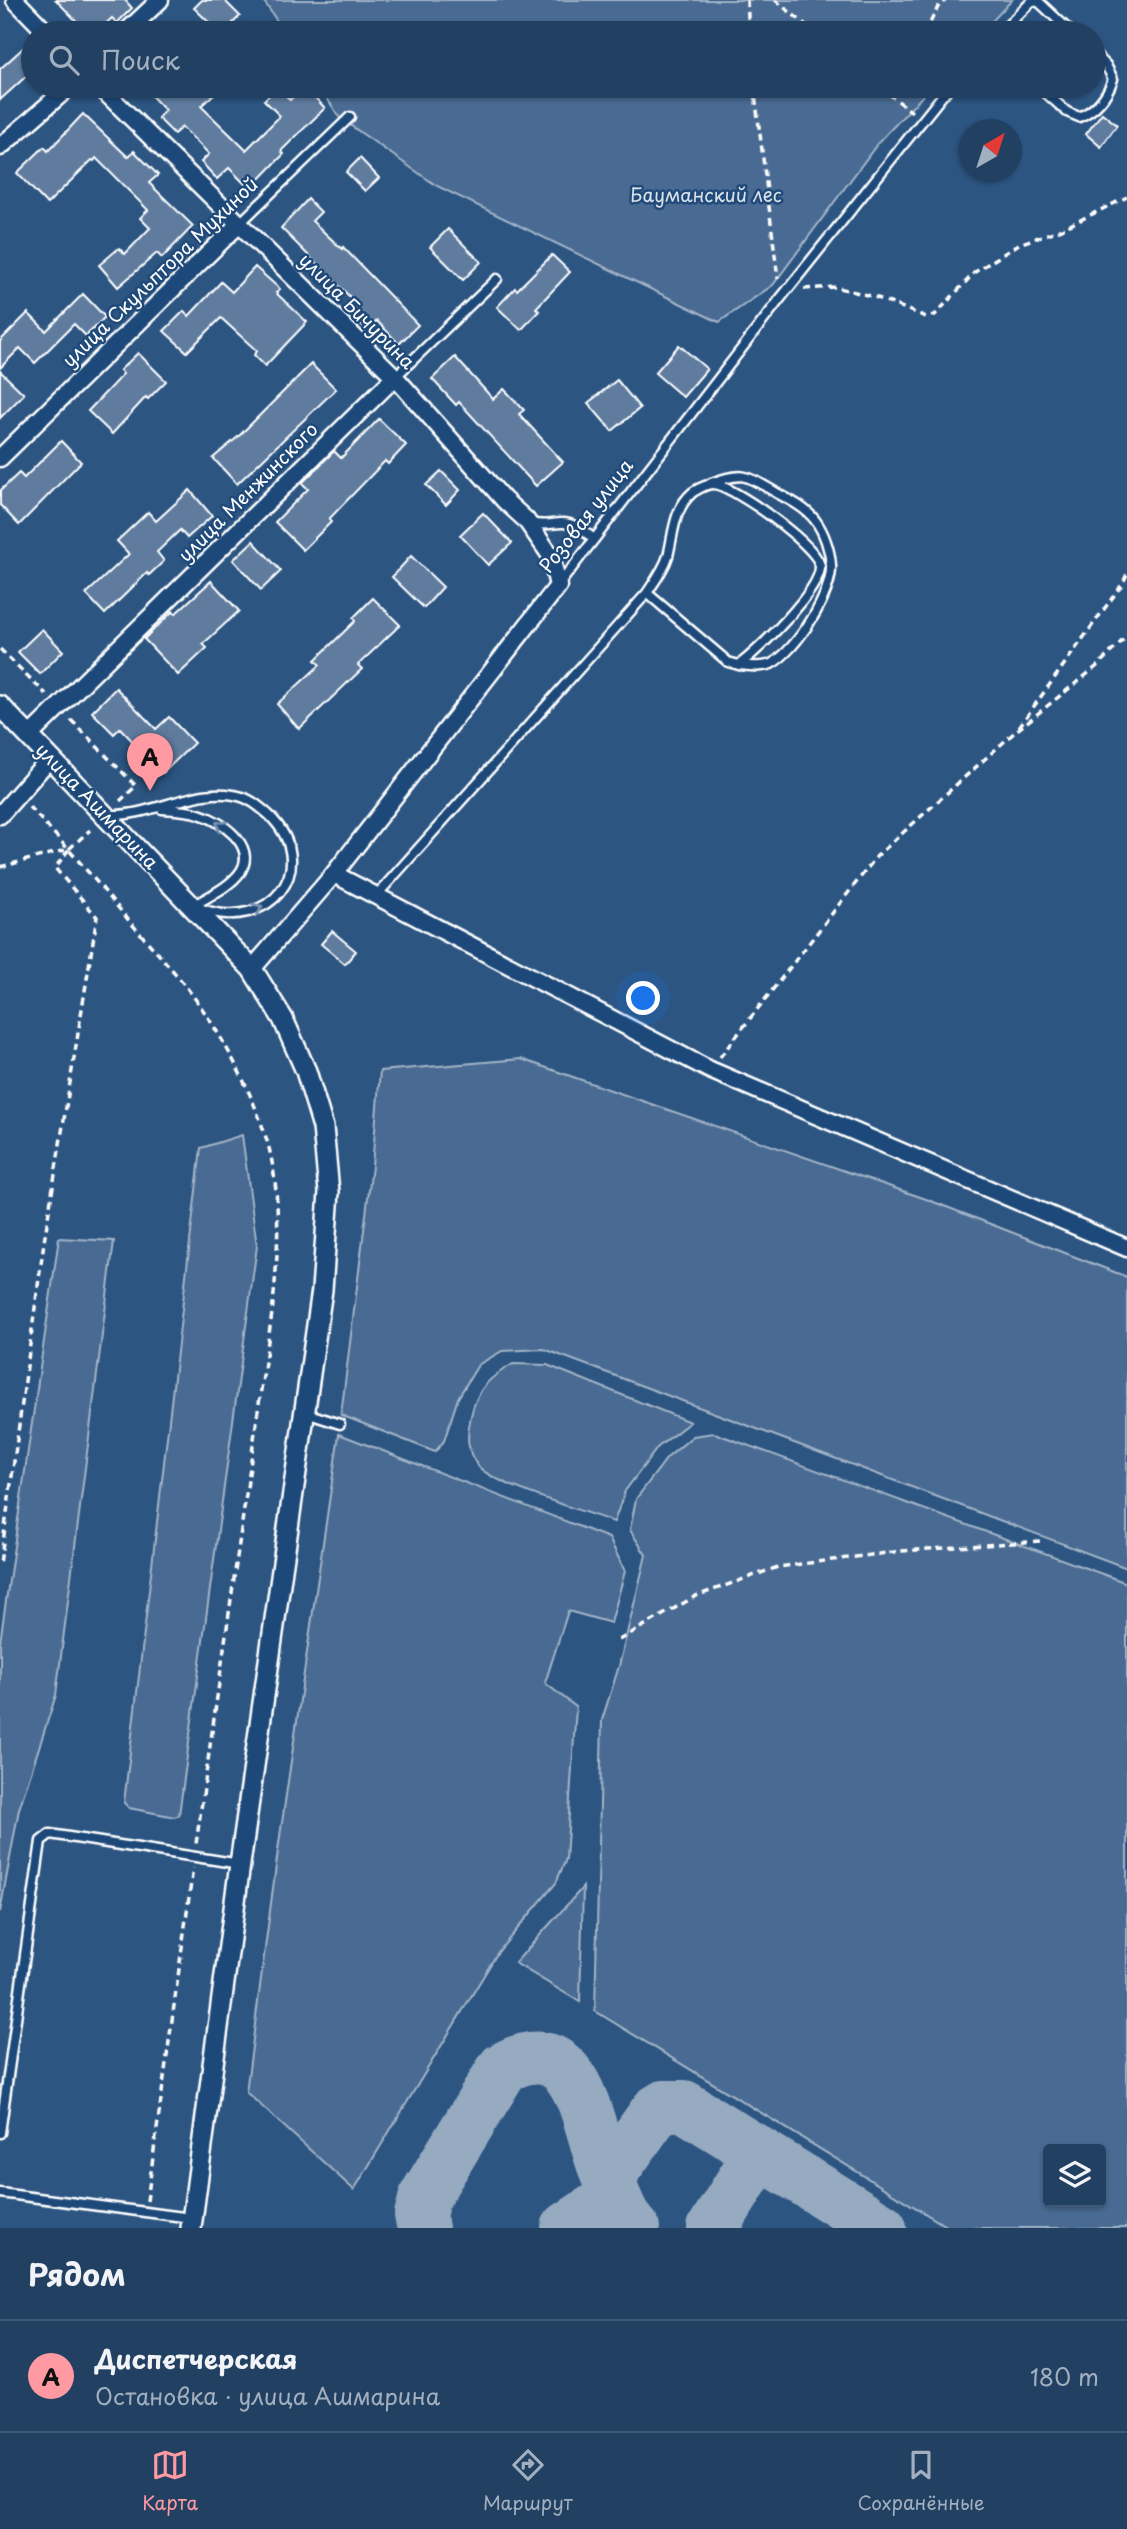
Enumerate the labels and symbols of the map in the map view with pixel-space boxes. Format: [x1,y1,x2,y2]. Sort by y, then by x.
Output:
north arrow [959,119,1022,182]
street label: улица Скульптора Мухиной [55,170,264,373]
park label: Бауманский лес [630,180,782,208]
street label: улица Бичурина [293,246,422,375]
street label: улица Менжинского [171,415,324,568]
street label: Розовая улица [532,452,639,579]
pin: A [127,733,173,791]
street label: улица Ашмарина [30,736,166,875]
one-way arrow [215,821,228,833]
one-way arrow [251,903,263,917]
your location [626,981,660,1015]

